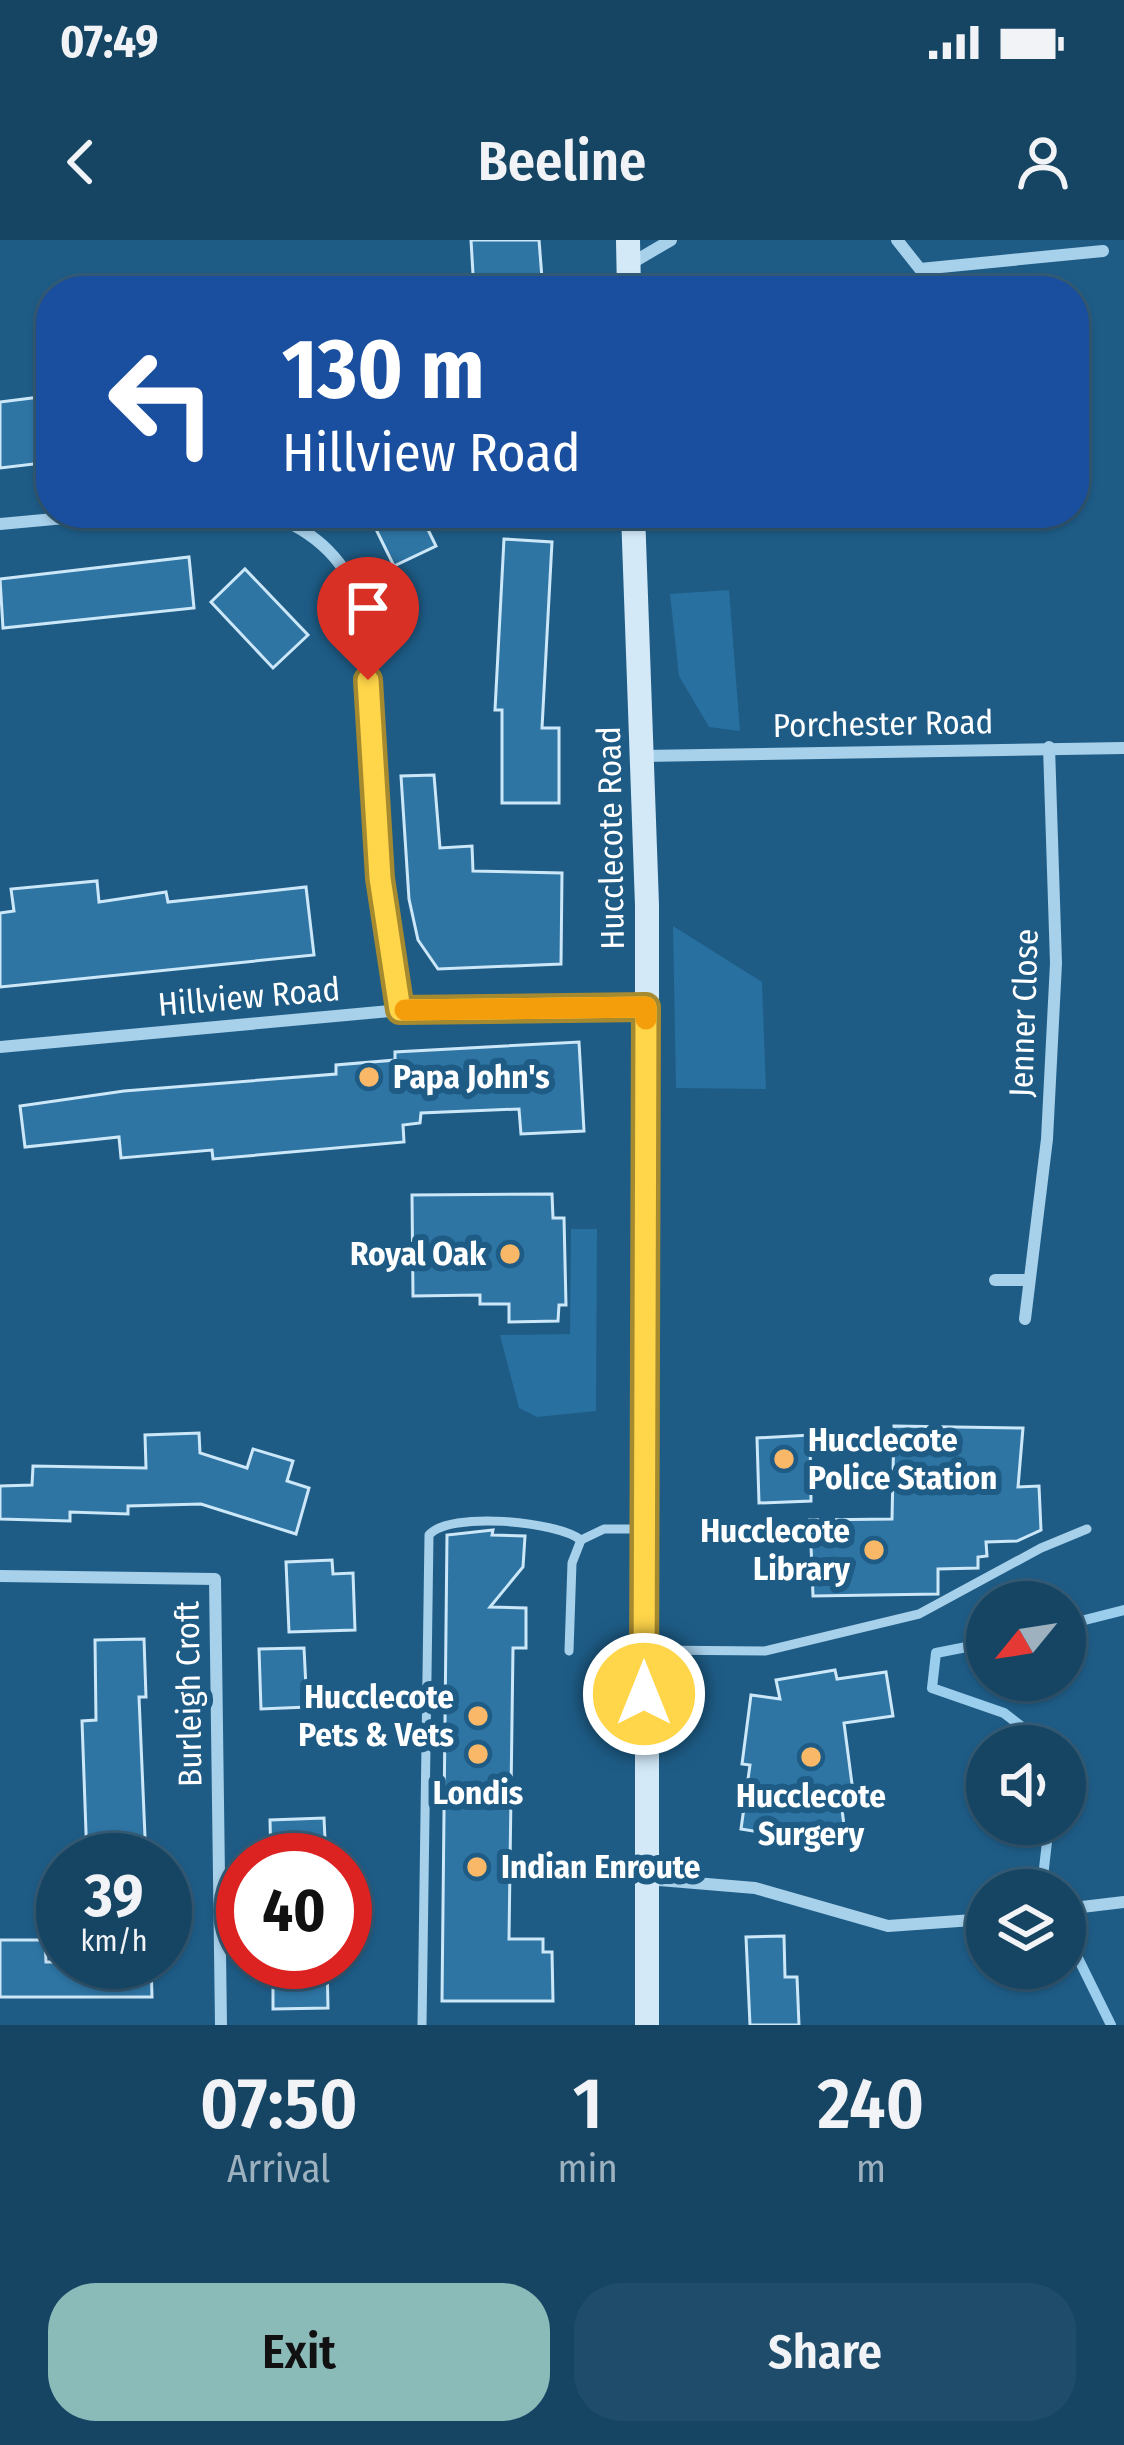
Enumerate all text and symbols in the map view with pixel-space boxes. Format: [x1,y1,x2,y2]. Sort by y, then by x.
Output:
text: 07:49 [60,15,159,69]
icon: back [48,129,114,195]
icon: person [1010,129,1076,195]
text: Beeline [478,130,646,194]
text: 130 m [282,319,485,420]
icon: left [84,324,240,480]
text: Hillview Road [282,421,581,485]
pin [317,557,419,680]
icon: arrive [335,575,401,641]
street label: Porchester Road [772,702,994,746]
street label: Hucclecote Road [589,726,633,950]
street label: Jenner Close [1001,928,1047,1098]
street label: Hillview Road [156,969,342,1025]
place label: Papa John's [393,1057,550,1097]
marker: Papa John's [356,1064,382,1090]
place label: Royal Oak [350,1234,487,1274]
marker: Royal Oak [497,1241,523,1267]
place label: Hucclecote Police Station [808,1420,997,1498]
marker: Hucclecote Police Station [771,1446,797,1472]
place label: Hucclecote Library [700,1511,850,1589]
marker: Hucclecote Library [861,1537,887,1563]
north arrow [966,1581,1086,1701]
map controls [966,1581,1086,1989]
street label: Burleigh Croft [167,1601,211,1787]
position arrow [581,1631,707,1757]
place label: Hucclecote Pets & Vets [298,1677,454,1755]
marker: Hucclecote Pets & Vets [465,1703,491,1729]
button: sound [966,1725,1086,1845]
marker: Londis [465,1741,491,1767]
marker: Hucclecote Surgery [798,1744,824,1770]
place label: Londis [433,1773,523,1813]
place label: Hucclecote Surgery [736,1776,886,1854]
speed limit sign: 40 [216,1833,372,1989]
place label: Indian Enroute [501,1847,701,1887]
marker: Indian Enroute [464,1854,490,1880]
text: 39 [85,1860,143,1932]
button: layers [966,1869,1086,1989]
text: km/h [81,1923,147,1959]
text: 07:50 [200,2061,358,2147]
text: 1 [573,2061,603,2147]
text: 240 [817,2061,924,2147]
text: Arrival [227,2146,330,2192]
text: min [557,2146,618,2192]
text: m [856,2146,886,2192]
button: Exit [48,2283,550,2421]
button: Share [574,2283,1076,2421]

